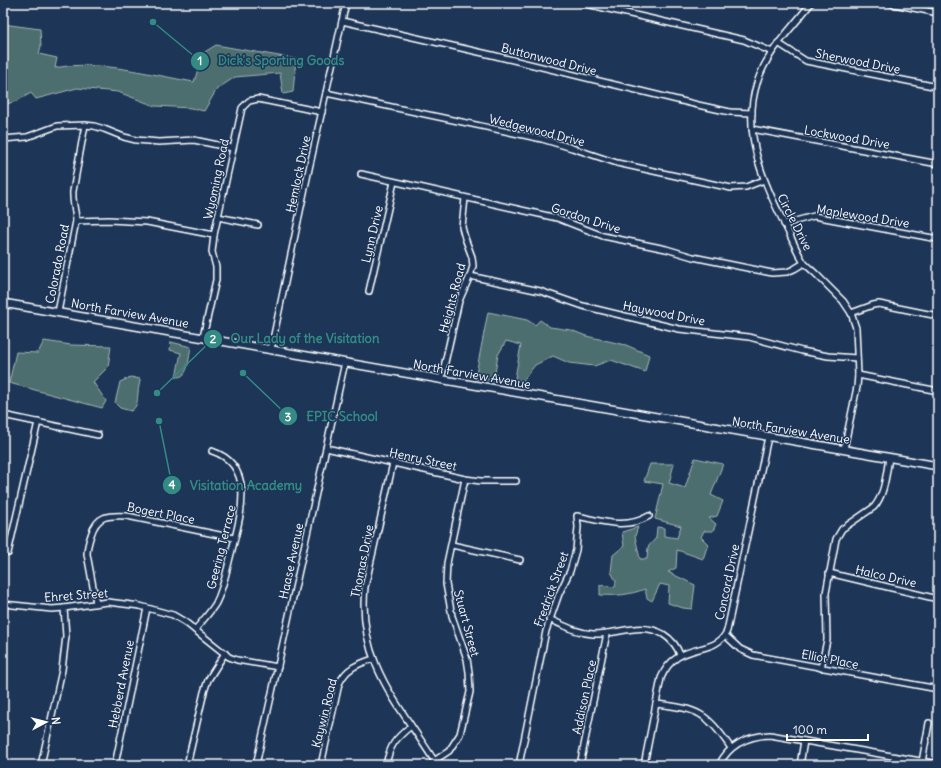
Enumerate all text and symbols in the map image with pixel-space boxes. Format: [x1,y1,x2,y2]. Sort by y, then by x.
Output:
street label: Buttonwood Drive [500,40,598,78]
street label: Sherwood Drive [814,45,902,77]
callout: Dick's Sporting Goods [190,48,353,73]
text: Dick's Sporting Goods [218,52,344,69]
text: 1 [198,53,202,68]
street label: Wedgewood Drive [487,111,587,149]
street label: Lockwood Drive [803,122,891,152]
street label: Hemlock Drive [283,134,313,214]
street label: Wyoming Road [200,137,232,221]
street label: Circle Drive [774,191,816,253]
street label: Gordon Drive [549,200,623,236]
street label: Maplewood Drive [816,201,910,231]
street label: Lynn Drive [358,204,386,264]
street label: Colorado Road [42,223,72,305]
street label: Heights Road [435,261,469,335]
street label: North Farview Avenue [70,295,190,331]
street label: Haywood Drive [622,298,706,328]
callout: Our Lady of the Visitation [203,326,387,351]
text: Our Lady of the Visitation [231,330,380,347]
text: 2 [210,331,217,346]
street label: North Farview Avenue [412,356,532,392]
callout: EPIC School [278,404,385,429]
text: EPIC School [306,408,378,425]
text: 3 [285,409,292,424]
street label: North Farview Avenue [731,413,851,447]
street label: Henry Street [388,445,458,473]
callout: Visitation Academy [162,473,310,498]
text: 4 [169,477,176,492]
text: Visitation Academy [190,477,302,494]
street label: Bogert Place [126,499,196,527]
street label: Geering Terrace [203,503,239,591]
street label: Haase Avenue [276,522,306,600]
street label: Thomas Drive [348,523,376,599]
street label: Concord Drive [712,543,742,621]
street label: Fredrick Street [530,549,572,629]
street label: Halco Drive [854,562,918,590]
street label: Ehret Street [44,585,108,605]
street label: Stuart Street [451,588,483,658]
street label: Hebberd Avenue [105,639,137,729]
street label: Elliot Place [800,646,860,672]
street label: Addison Place [569,658,599,736]
street label: Kaywin Road [308,677,340,749]
north arrow [26,702,66,742]
text: N [49,716,63,725]
scale bar [787,716,868,742]
text: 100 m [793,722,827,737]

